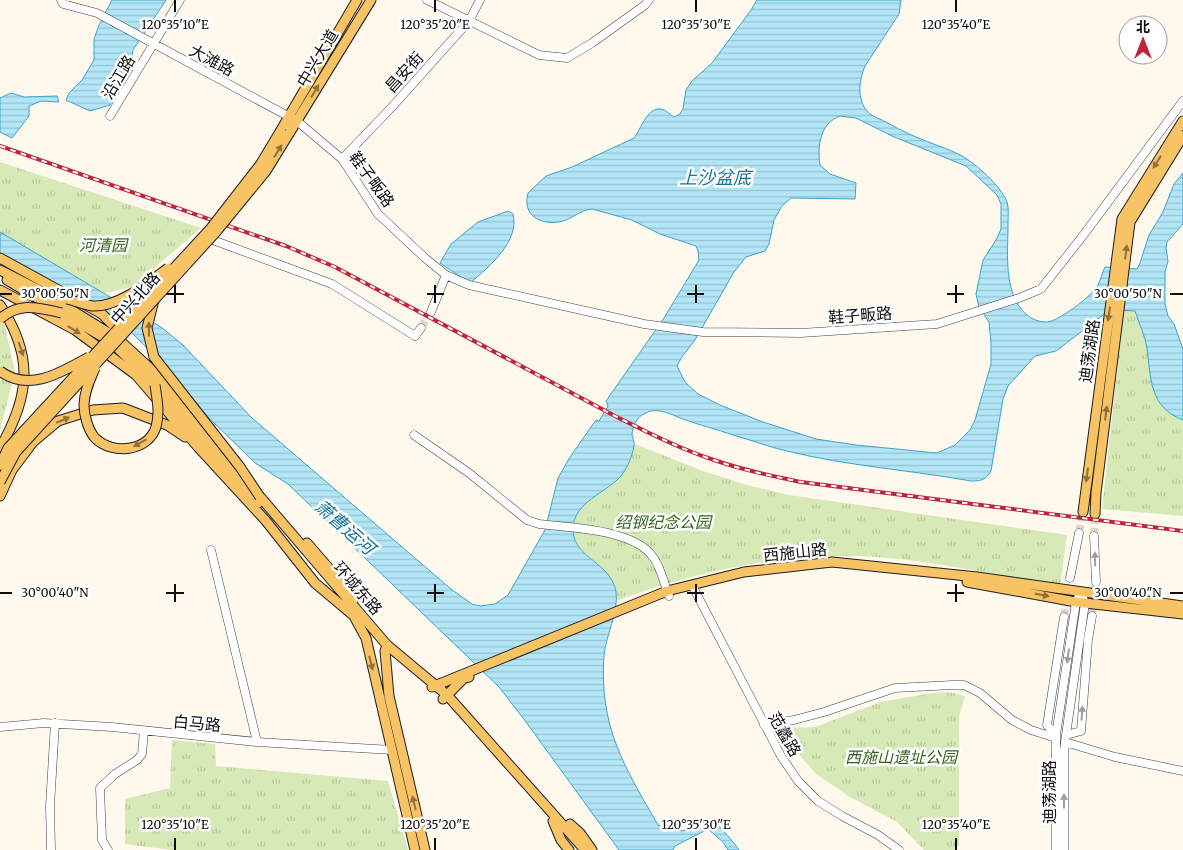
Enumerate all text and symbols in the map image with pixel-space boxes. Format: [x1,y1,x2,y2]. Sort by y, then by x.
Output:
north arrow [1118,15,1168,65]
text: 120°35'10"E [141,17,209,32]
text: 120°35'20"E [400,17,470,32]
text: 120°35'30"E [661,17,731,32]
text: 120°35'40"E [922,17,991,32]
text: 北 [1136,18,1150,36]
street label: 中兴大道 [292,25,342,91]
street label: 大滩路 [186,40,238,80]
street label: 昌安街 [381,47,427,97]
street label: 沿江路 [97,51,139,103]
one-way arrow [311,84,320,97]
one-way arrow [274,145,283,158]
street label: 鞋子畈路 [345,147,399,211]
one-way arrow [1152,156,1161,169]
water label: 上沙盆底 [679,166,754,189]
park label: 河清园 [79,235,129,255]
one-way arrow [1122,244,1130,260]
street label: 中兴北路 [106,268,164,328]
text: 30°00'50"N [21,286,90,301]
text: 30°00'50"N [1094,286,1163,301]
street label: 鞋子畈路 [827,303,893,327]
one-way arrow [1105,306,1113,322]
street label: 迪荡湖路 [1075,318,1103,384]
one-way arrow [145,320,153,336]
one-way arrow [67,325,80,334]
one-way arrow [18,341,25,356]
one-way arrow [1102,405,1110,421]
one-way arrow [56,416,70,424]
one-way arrow [133,439,148,447]
one-way arrow [1083,467,1091,483]
water label: 萧曹运河 [310,495,382,561]
park label: 绍钢纪念公园 [615,512,713,532]
street label: 西施山路 [762,539,828,565]
one-way arrow [1091,551,1099,567]
street label: 环城东路 [329,557,387,619]
text: 30°00'40"N [21,585,89,600]
text: 30°00'40"N [1094,585,1162,600]
one-way arrow [1034,592,1050,600]
one-way arrow [1063,648,1071,664]
one-way arrow [367,656,375,671]
one-way arrow [1079,704,1087,720]
street label: 范蠡路 [764,708,806,760]
street label: 白马路 [172,711,222,735]
park label: 西施山遗址公园 [845,747,959,767]
street label: 迪荡湖路 [1039,760,1059,824]
one-way arrow [1060,793,1068,809]
one-way arrow [410,795,418,810]
text: 120°35'10"E [141,817,209,832]
text: 120°35'20"E [400,817,470,832]
text: 120°35'30"E [661,817,731,832]
text: 120°35'40"E [922,817,991,832]

